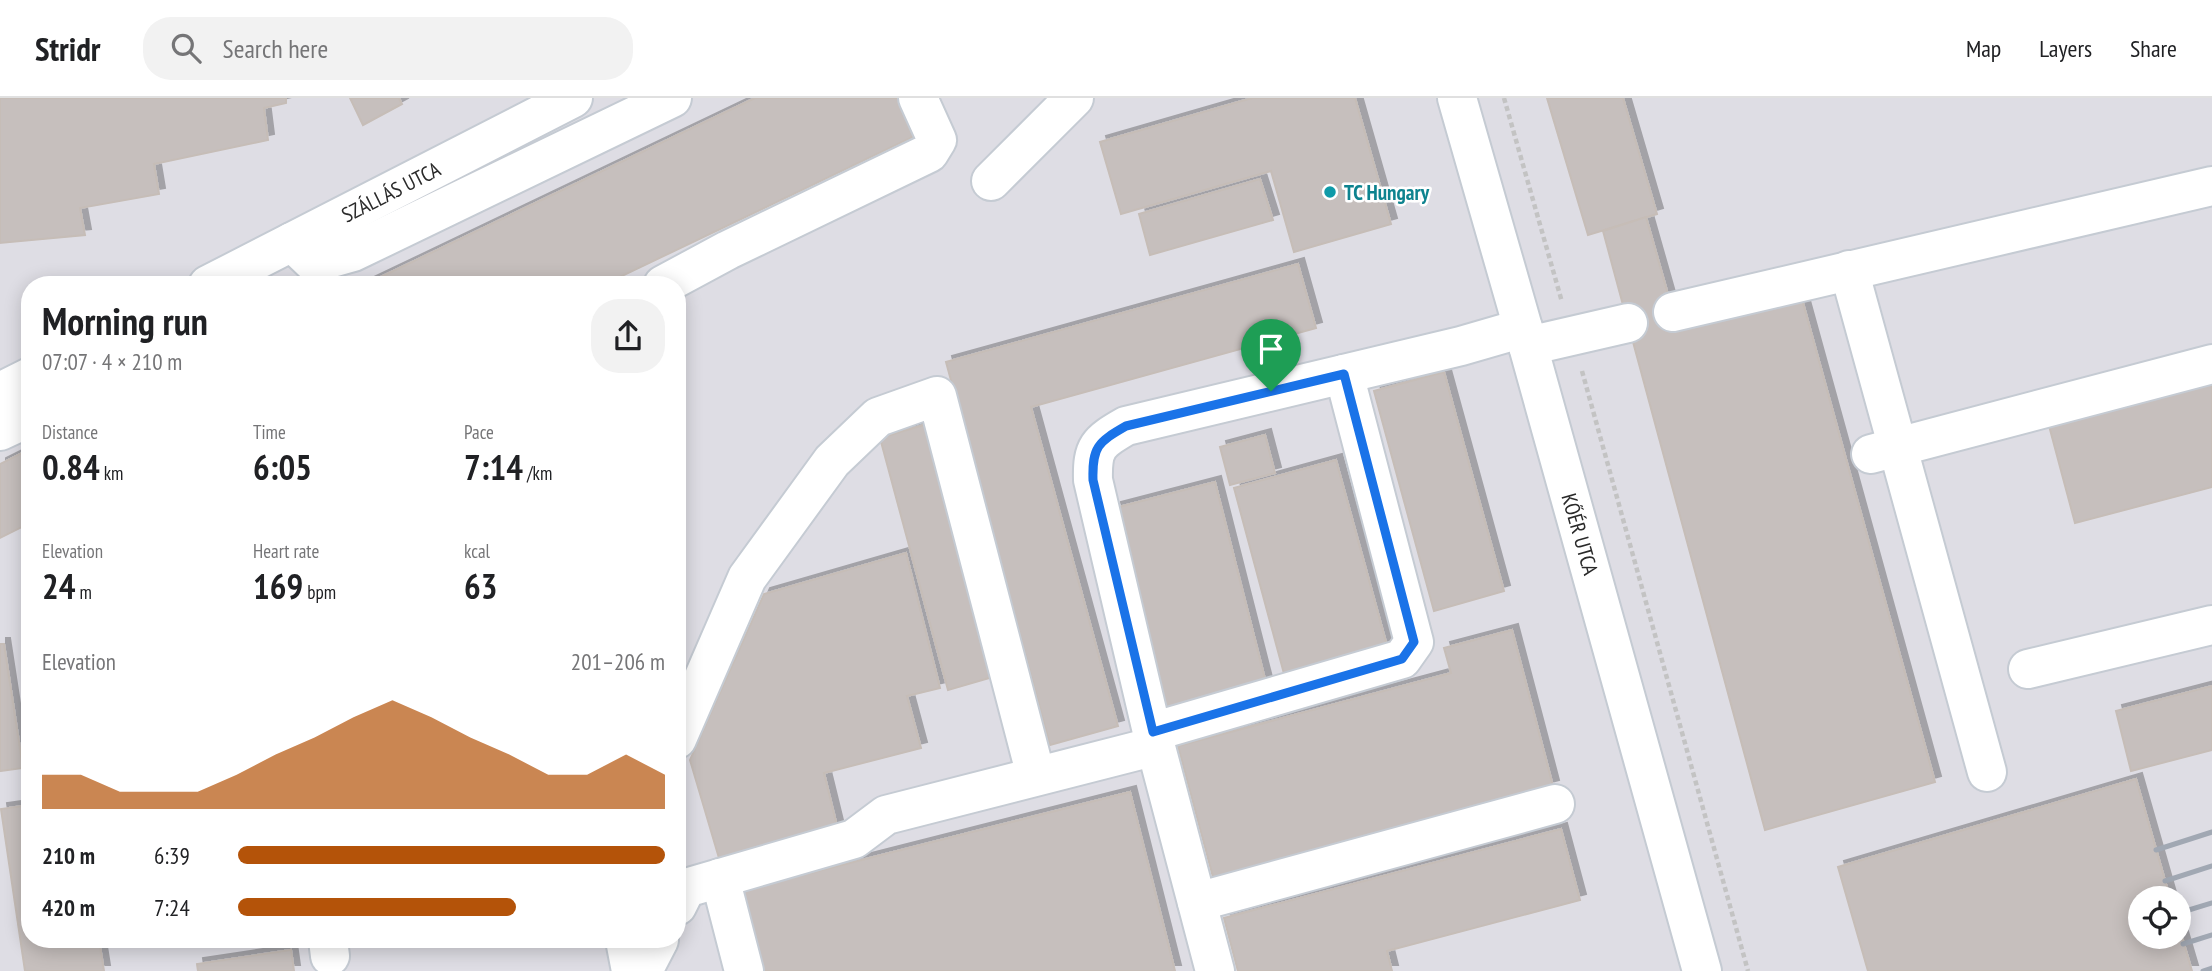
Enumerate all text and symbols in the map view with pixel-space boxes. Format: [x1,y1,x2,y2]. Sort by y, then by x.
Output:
search box [143,17,633,80]
text: Stridr [35,27,101,70]
icon: search [167,29,205,67]
text: Search here [223,32,328,65]
text: Map [1966,33,2001,64]
text: Layers [2039,33,2092,64]
text: Share [2130,33,2177,64]
street label: SZÁLLÁS UTCA [337,156,445,228]
place label: TC Hungary [1344,179,1430,206]
marker: TC Hungary [1322,184,1338,200]
text: Morning run [42,296,208,345]
button: share [591,299,665,373]
pin [1241,319,1301,391]
icon: arrive [1252,330,1290,368]
text: 07:07 · 4 × 210 m [42,347,182,376]
text: Distance [42,420,98,444]
text: Time [253,420,286,444]
text: Pace [464,420,494,444]
text: 0.84 [42,444,100,490]
text: 6:05 [253,444,312,490]
text: 7:14 [464,444,523,490]
text: km [100,461,123,485]
text: /km [523,461,552,485]
street label: KŐÉR UTCA [1556,490,1605,578]
text: Elevation [42,539,103,563]
text: Heart rate [253,539,319,563]
text: kcal [464,539,490,563]
text: 24 [42,563,75,609]
text: 169 [253,563,303,609]
text: 63 [464,563,497,609]
text: m [75,580,92,604]
text: bpm [303,580,336,604]
text: Elevation [42,647,116,676]
text: 201–206 m [571,647,665,676]
text: 210 m [42,841,95,870]
text: 6:39 [154,841,190,870]
map controls [2128,886,2191,949]
button: locate [2128,886,2191,949]
text: 420 m [42,893,95,922]
text: 7:24 [154,893,190,922]

